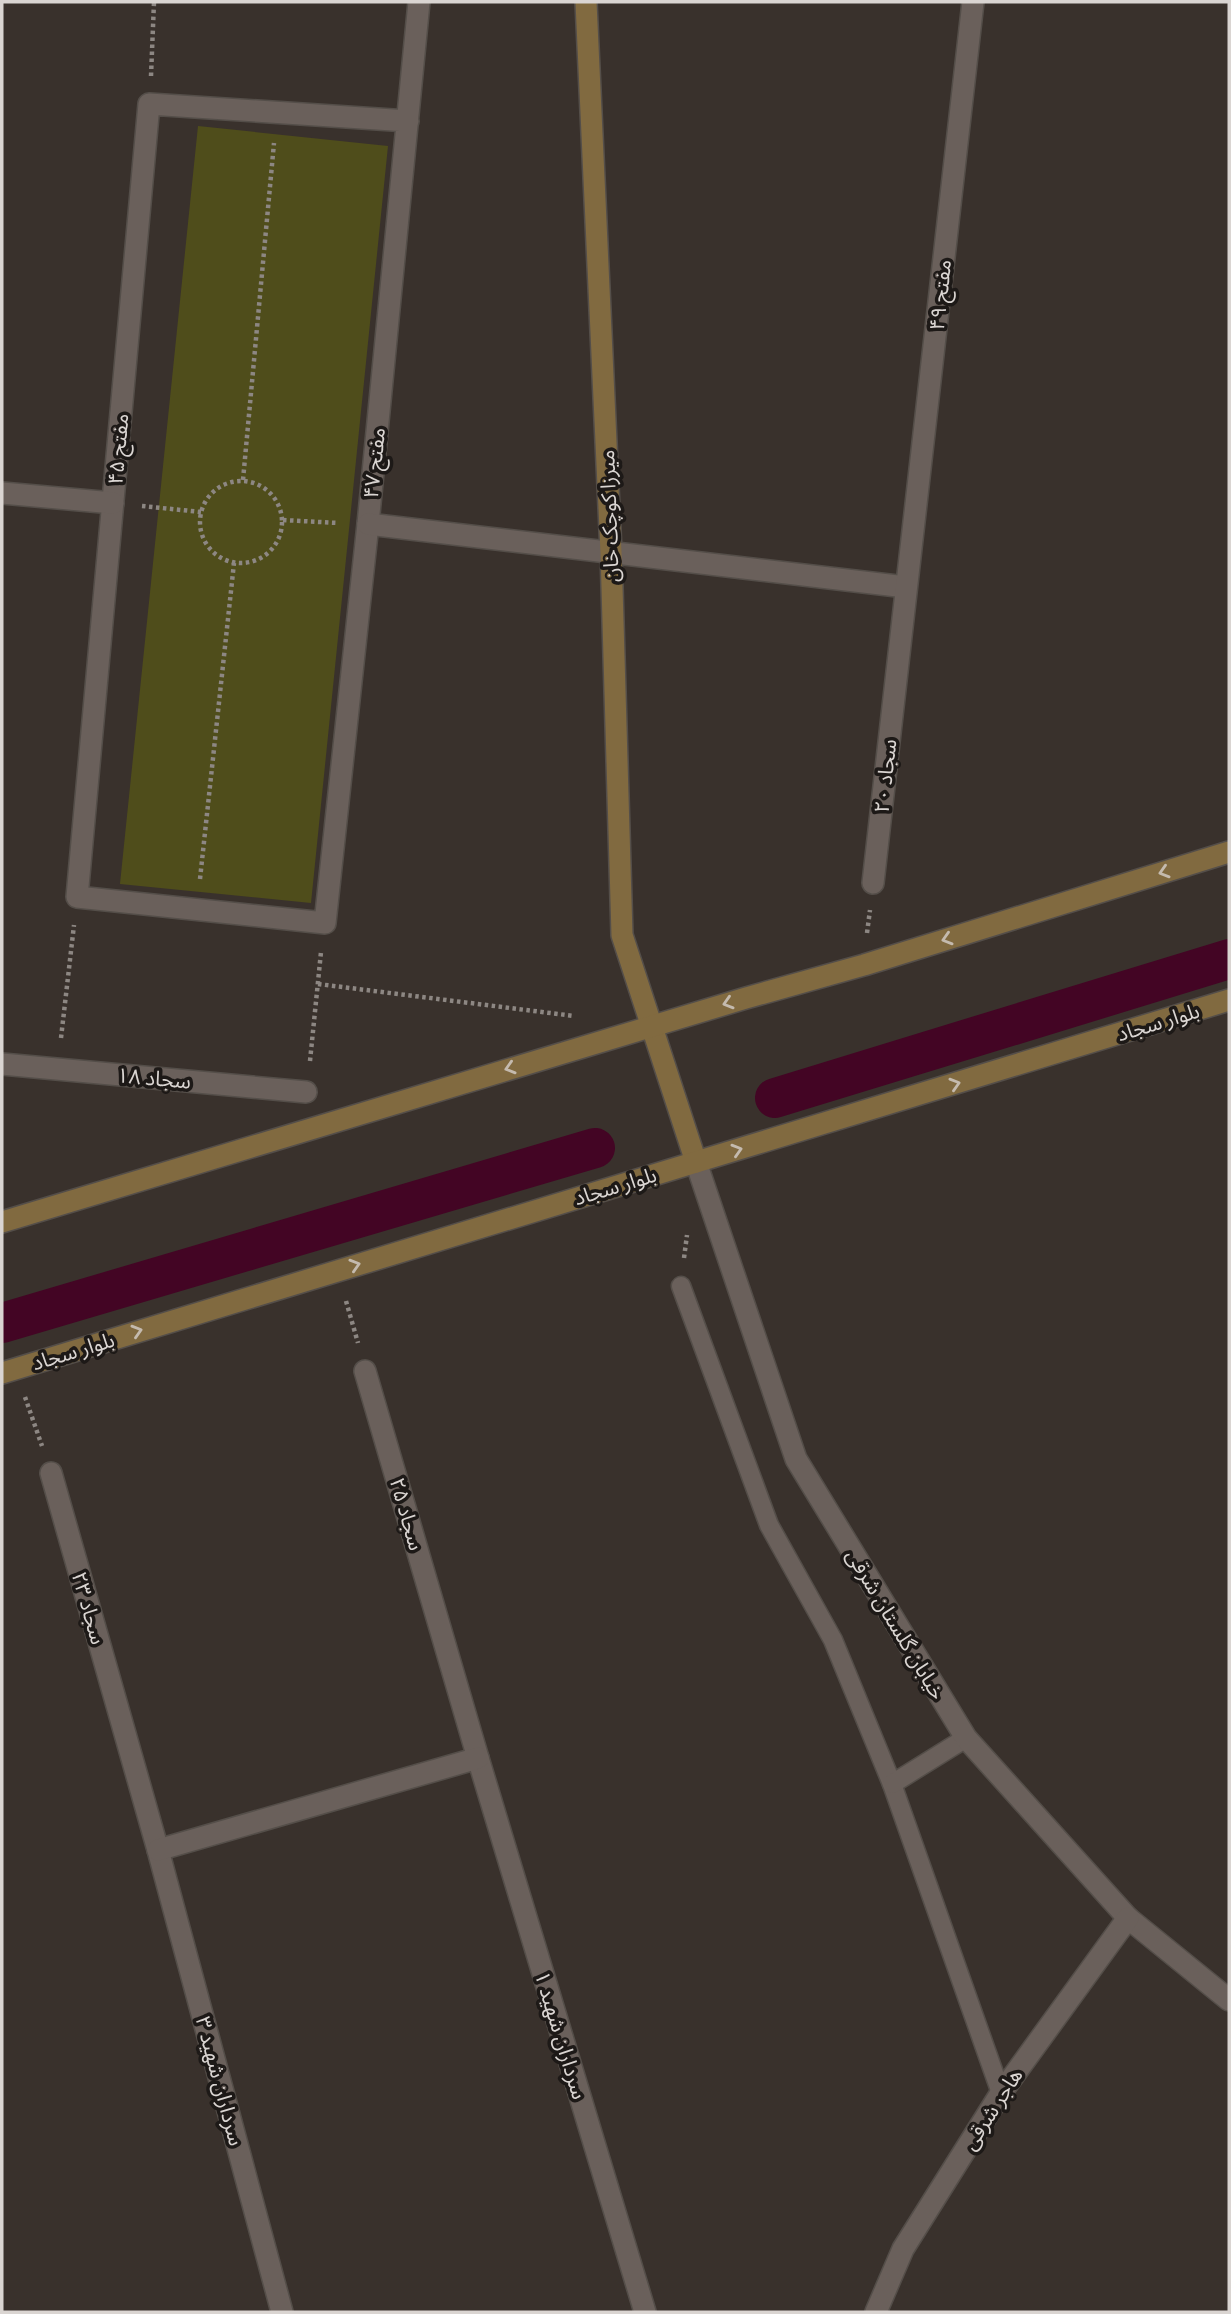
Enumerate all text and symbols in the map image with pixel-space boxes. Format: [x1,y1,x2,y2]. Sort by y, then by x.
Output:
street label: مفتح ۴۹ [923,258,959,332]
street label: مفتح ۴۵ [101,412,137,486]
street label: مفتح ۴۷ [357,426,393,500]
street label: میرزا کوچک خان [593,449,625,583]
street label: سجاد ۲۰ [868,738,902,814]
one-way arrow [1158,864,1170,879]
one-way arrow [941,931,953,946]
one-way arrow [722,994,734,1009]
street label: بلوار سجاد [1113,997,1203,1047]
one-way arrow [505,1060,517,1075]
street label: سجاد ۱۸ [116,1061,192,1095]
one-way arrow [948,1077,960,1092]
one-way arrow [731,1143,743,1158]
street label: بلوار سجاد [570,1161,660,1211]
one-way arrow [349,1259,361,1274]
one-way arrow [131,1325,143,1340]
street label: بلوار سجاد [28,1326,118,1376]
street label: سجاد ۲۵ [384,1474,430,1554]
street label: خیابان گلستان شرقی [840,1544,952,1704]
street label: سجاد ۲۳ [66,1568,112,1648]
street label: سرداران شهید ۱ [529,1968,593,2102]
street label: سرداران شهید ۳ [190,2013,250,2149]
street label: هاجر شرقی [956,2063,1028,2155]

